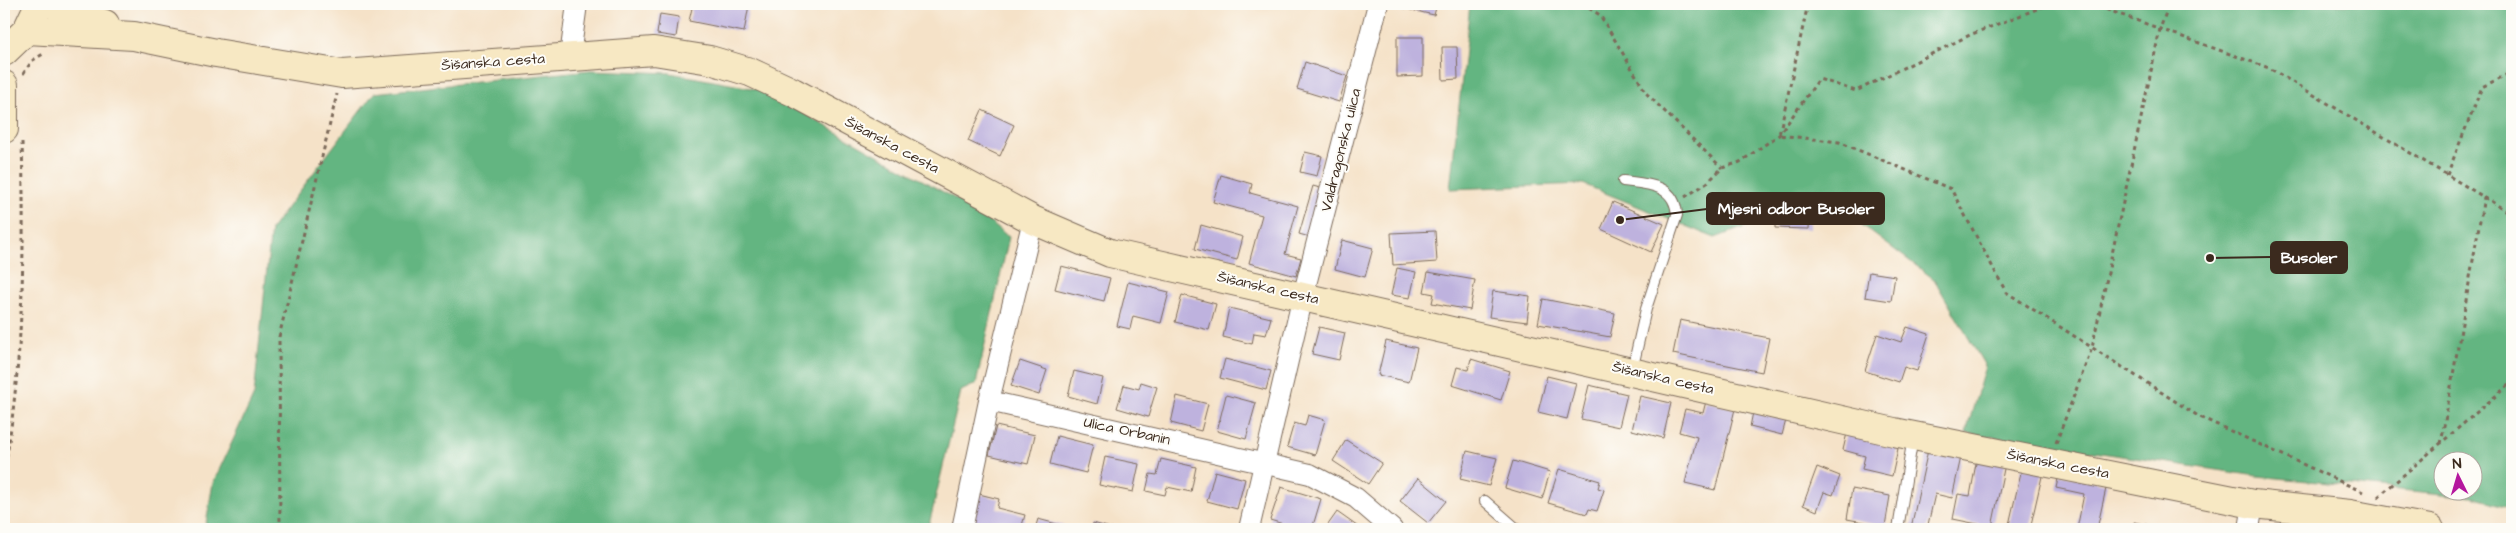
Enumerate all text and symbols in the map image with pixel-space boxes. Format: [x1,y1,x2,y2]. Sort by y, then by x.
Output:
street label: Šišanska cesta [440,48,546,76]
street label: Valdragonska ulica [1316,86,1368,214]
street label: Šišanska cesta [841,111,943,179]
callout: Mjesni odbor Busoler [1707,193,1884,224]
text: Mjesni odbor Busoler [1718,198,1874,220]
callout: Busoler [2271,242,2347,273]
text: Busoler [2281,247,2337,269]
street label: Šišanska cesta [1215,266,1321,310]
street label: Šišanska cesta [1610,356,1716,400]
street label: Ulica Orbanin [1082,412,1173,451]
street label: Šišanska cesta [2005,444,2111,484]
north arrow [2434,450,2484,500]
text: N [2452,454,2462,474]

